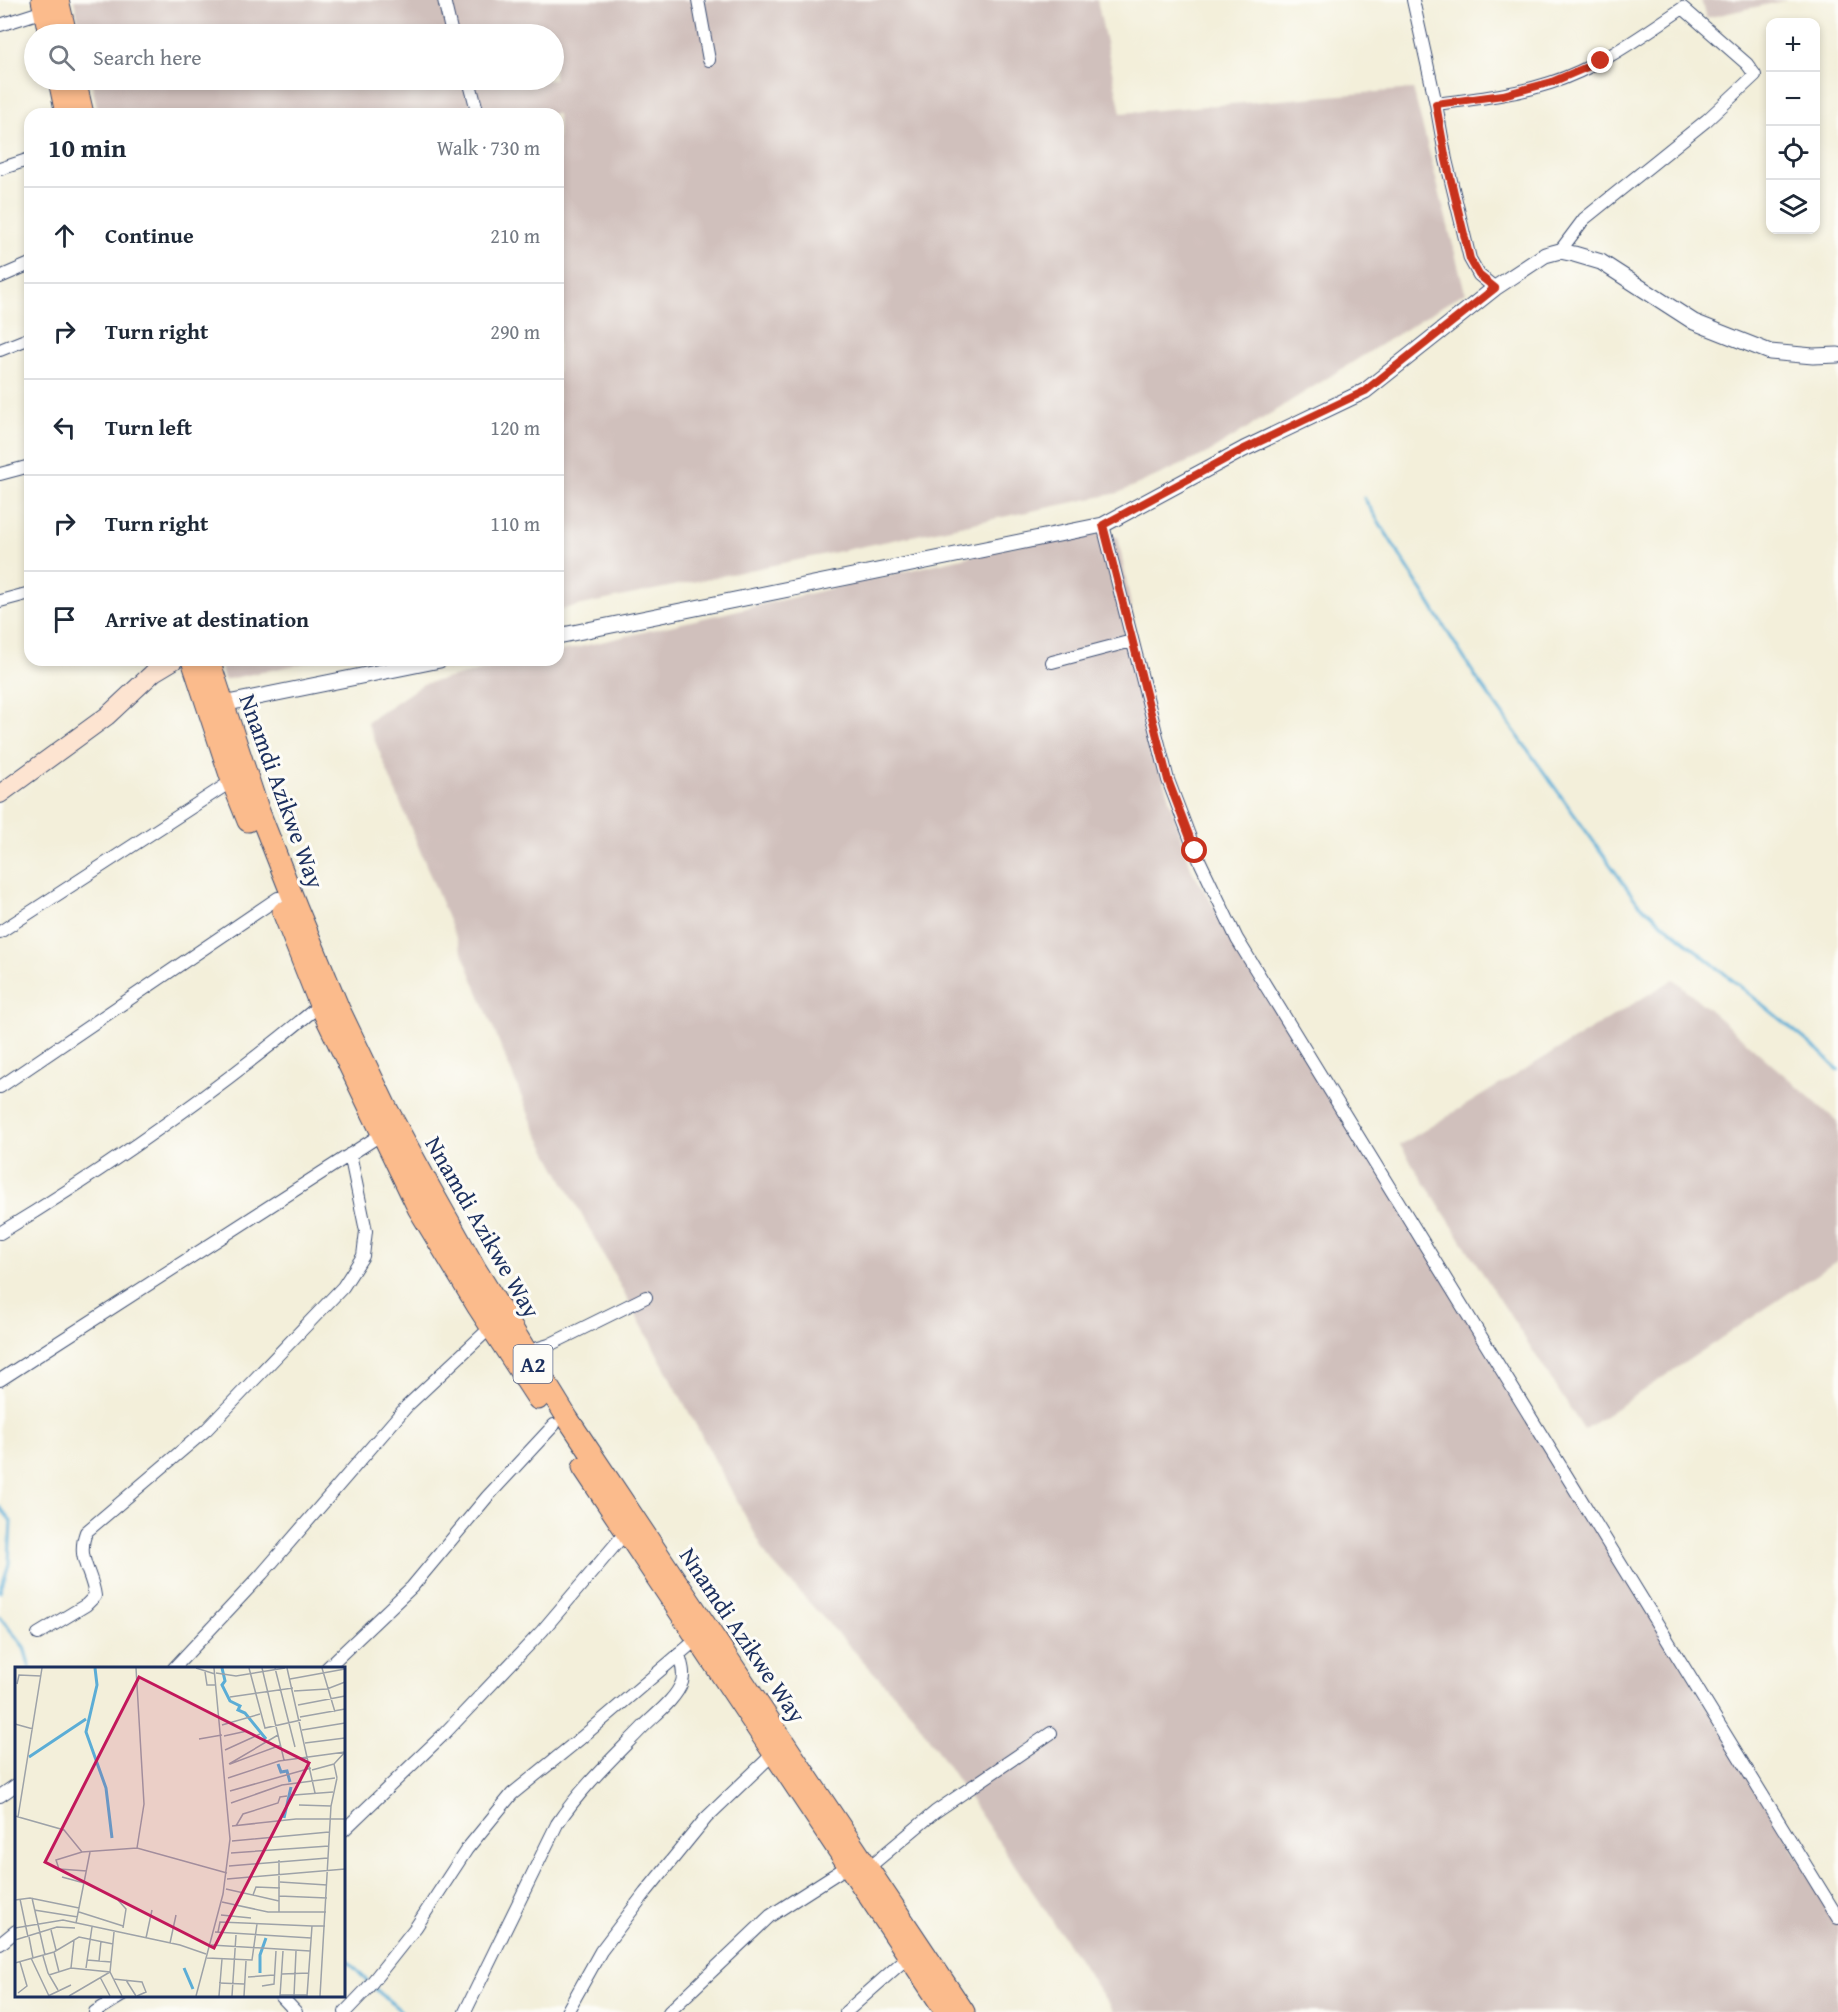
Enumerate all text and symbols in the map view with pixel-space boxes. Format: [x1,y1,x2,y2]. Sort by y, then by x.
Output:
map controls [1766,18,1820,234]
button: + [1766,18,1820,72]
search box [24,24,564,90]
icon: search [45,41,78,74]
text: Search here [93,41,202,73]
route end [1587,47,1613,73]
button: − [1766,72,1820,126]
button: locate [1766,126,1820,180]
text: 10 min [48,128,126,167]
text: Walk · 730 m [437,133,540,162]
button: layers [1766,180,1820,234]
icon: ahead [48,219,81,252]
text: Continue [105,219,194,251]
text: 210 m [490,221,540,250]
icon: right [48,315,81,348]
text: Turn right [105,315,208,347]
text: 290 m [490,317,540,346]
icon: left [48,411,81,444]
text: Turn left [105,411,192,443]
text: 120 m [490,413,540,442]
icon: right [48,507,81,540]
text: Turn right [105,507,208,539]
text: 110 m [490,509,540,538]
icon: arrive [48,603,81,636]
text: Arrive at destination [105,603,309,635]
street label: Nnamdi Azikwe Way [231,689,333,893]
route start [1181,837,1207,863]
street label: Nnamdi Azikwe Way [417,1130,549,1324]
road number: A2 [514,1345,552,1383]
street label: Nnamdi Azikwe Way [671,1540,815,1730]
inset map [15,1667,345,1997]

